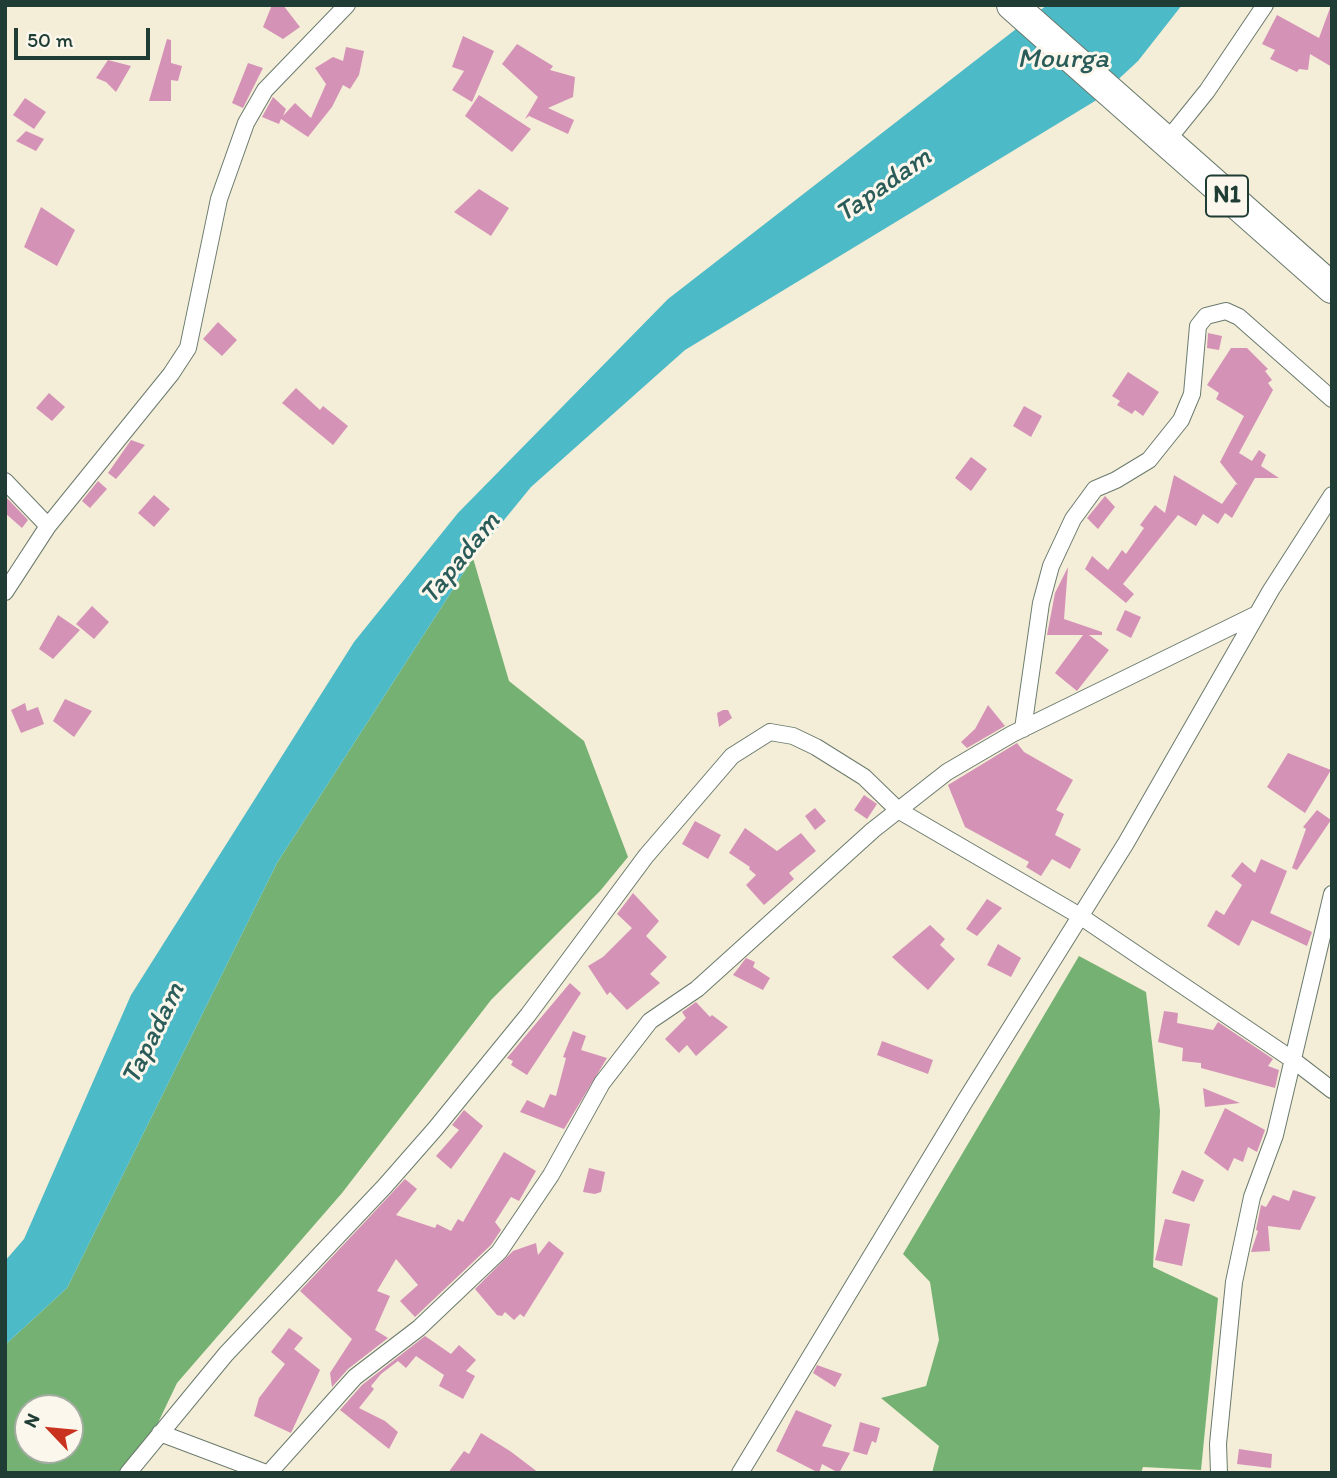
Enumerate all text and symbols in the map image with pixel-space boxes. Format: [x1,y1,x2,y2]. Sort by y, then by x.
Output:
scale bar [18,14,154,58]
text: 50 m [27,27,73,52]
water label: Mourga [1017,43,1109,77]
water label: Tapadam [830,141,938,231]
road number: N1 [1206,176,1248,216]
water label: Tapadam [414,506,508,612]
water label: Tapadam [115,978,193,1090]
north arrow [14,1394,84,1464]
text: N [18,1410,45,1431]

